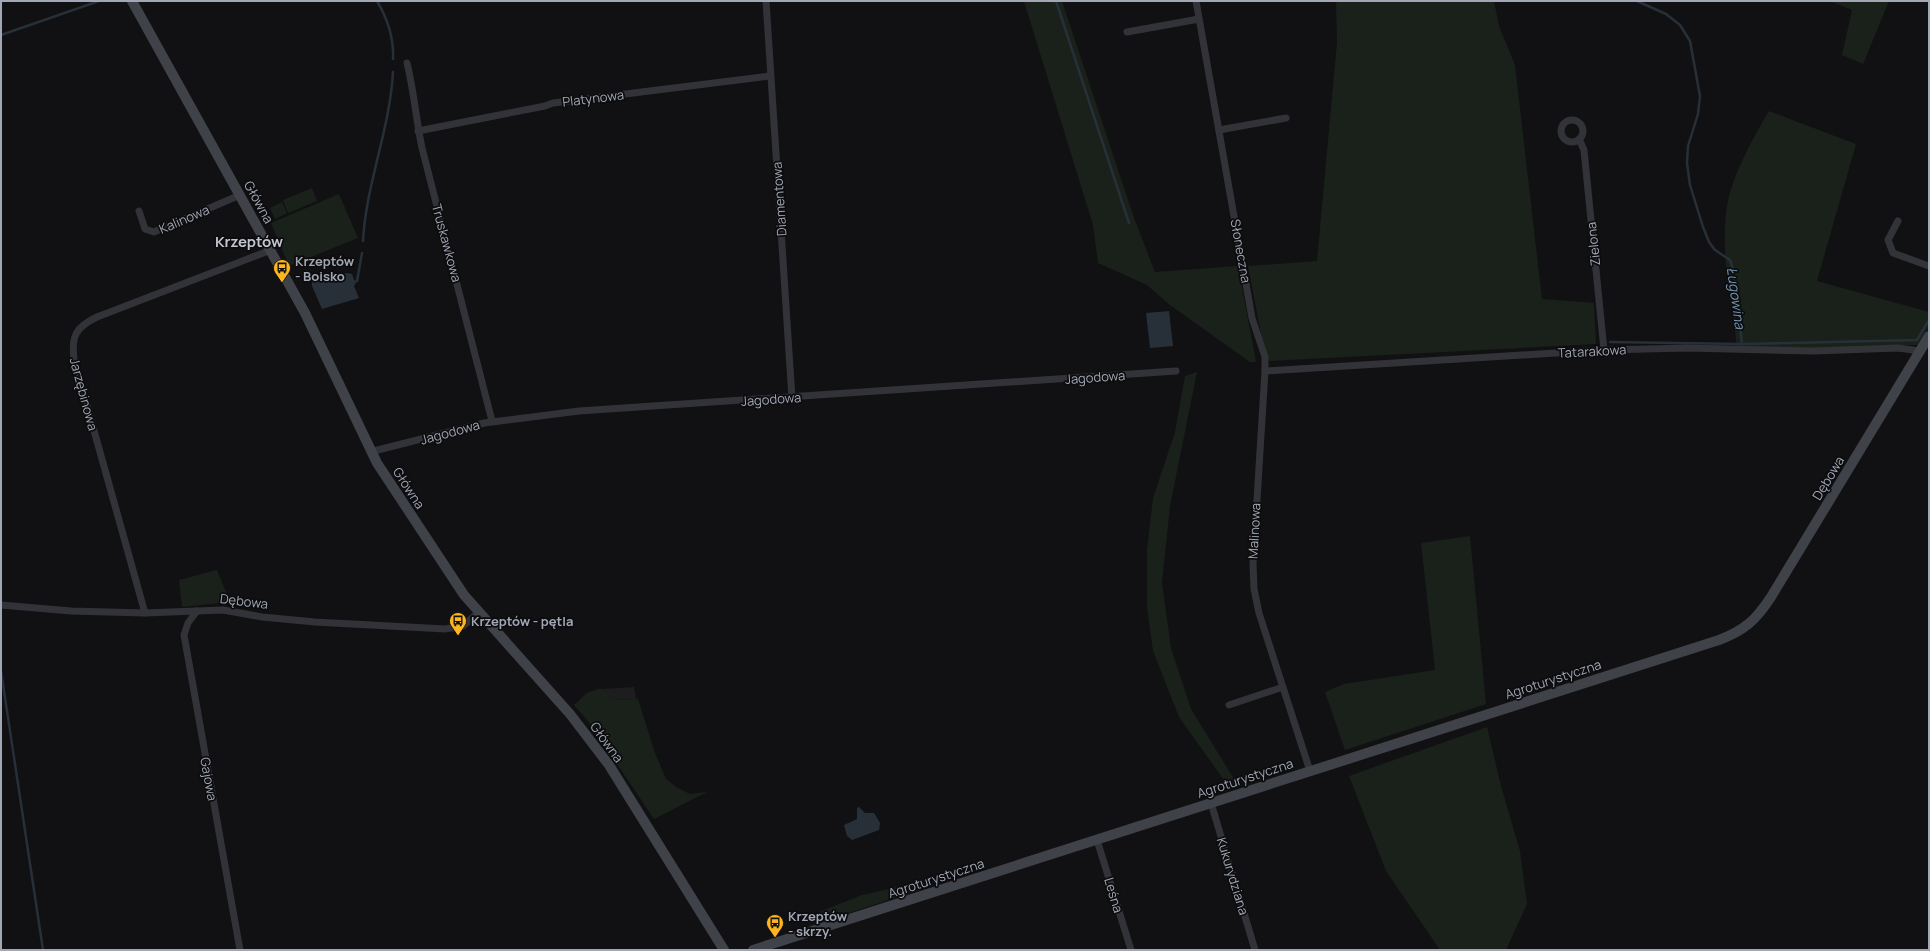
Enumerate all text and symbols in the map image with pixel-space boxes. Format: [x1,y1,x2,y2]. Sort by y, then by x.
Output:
street label: Platynowa [561,85,625,111]
street label: Diamentowa [767,161,791,237]
street label: Główna [240,177,278,227]
street label: Kalinowa [156,200,212,238]
street label: Truskawkowa [428,202,466,284]
street label: Słoneczna [1227,218,1255,284]
street label: Zielona [1582,221,1604,267]
district label: Krzeptów [215,231,283,252]
place label: Krzeptów - Boisko [295,252,355,285]
bus stop icon: Krzeptów - Boisko [272,258,292,283]
water label: Ługowina [1723,266,1750,331]
street label: Tatarakowa [1557,340,1627,362]
street label: Jarzębinowa [66,356,102,432]
street label: Jagodowa [1064,366,1126,388]
street label: Jagodowa [740,388,802,410]
street label: Jagodowa [418,415,482,449]
street label: Dębowa [1808,453,1848,503]
street label: Główna [389,464,429,512]
street label: Malinowa [1244,502,1264,560]
street label: Dębowa [219,589,269,613]
bus stop icon: Krzeptów - pętla [448,611,468,636]
place label: Krzeptów - pętla [471,612,573,630]
street label: Agroturystyczna [1503,655,1603,703]
street label: Główna [586,718,628,766]
street label: Agroturystyczna [1195,754,1295,802]
street label: Gajowa [196,756,222,802]
street label: Kukurydziana [1213,835,1253,917]
street label: Agroturystyczna [886,854,986,902]
street label: Leśna [1100,875,1128,915]
place label: Krzeptów - skrzy. [788,907,848,940]
bus stop icon: Krzeptów - skrzy. [765,913,785,938]

